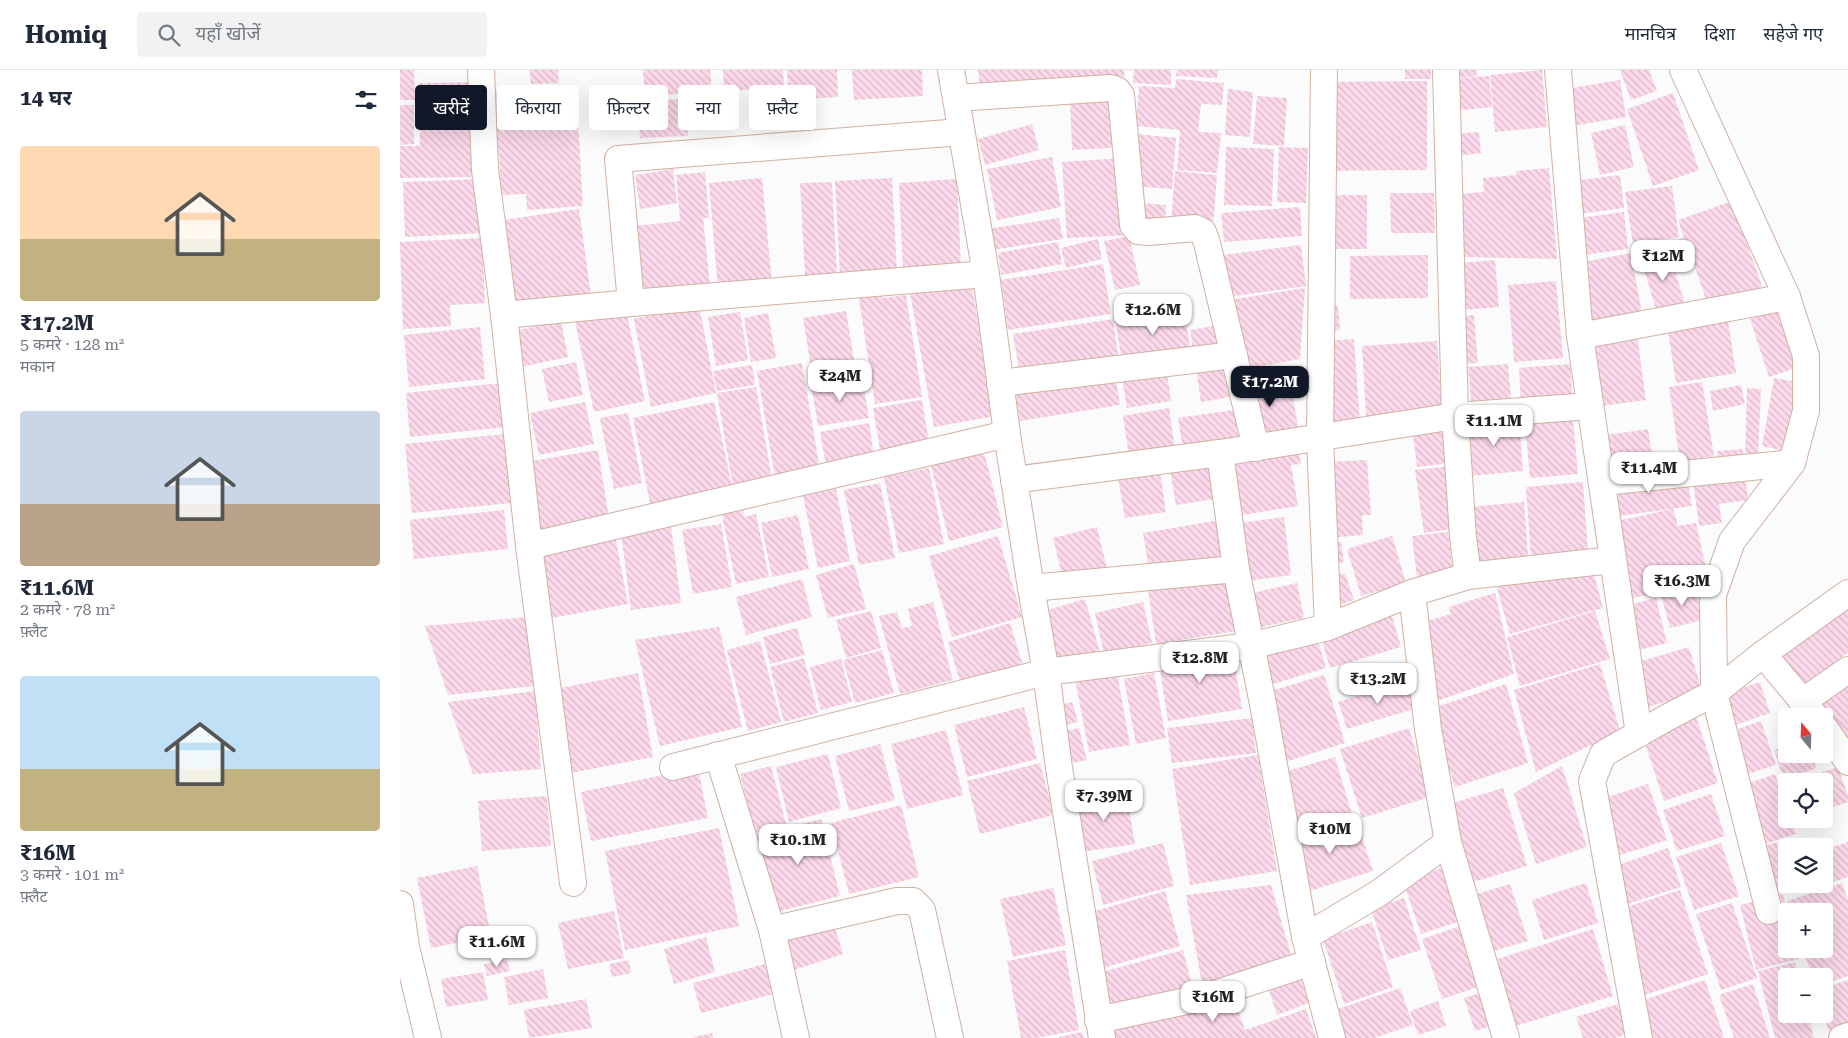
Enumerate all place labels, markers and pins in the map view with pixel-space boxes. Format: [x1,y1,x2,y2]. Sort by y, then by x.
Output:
pin: ₹12M [1633,240,1693,282]
pin: ₹12.6M [1112,294,1194,336]
pin: ₹24M [810,360,870,402]
pin: ₹17.2M [1229,366,1311,408]
pin: ₹11.1M [1453,404,1535,447]
pin: ₹11.4M [1608,452,1690,494]
pin: ₹16.3M [1641,564,1723,607]
pin: ₹12.8M [1159,642,1241,684]
pin: ₹13.2M [1337,662,1419,705]
pin: ₹7.39M [1063,780,1145,822]
pin: ₹10M [1300,812,1360,855]
pin: ₹10.1M [757,824,839,866]
pin: ₹11.6M [456,926,538,968]
pin: ₹16M [1183,980,1243,1023]

